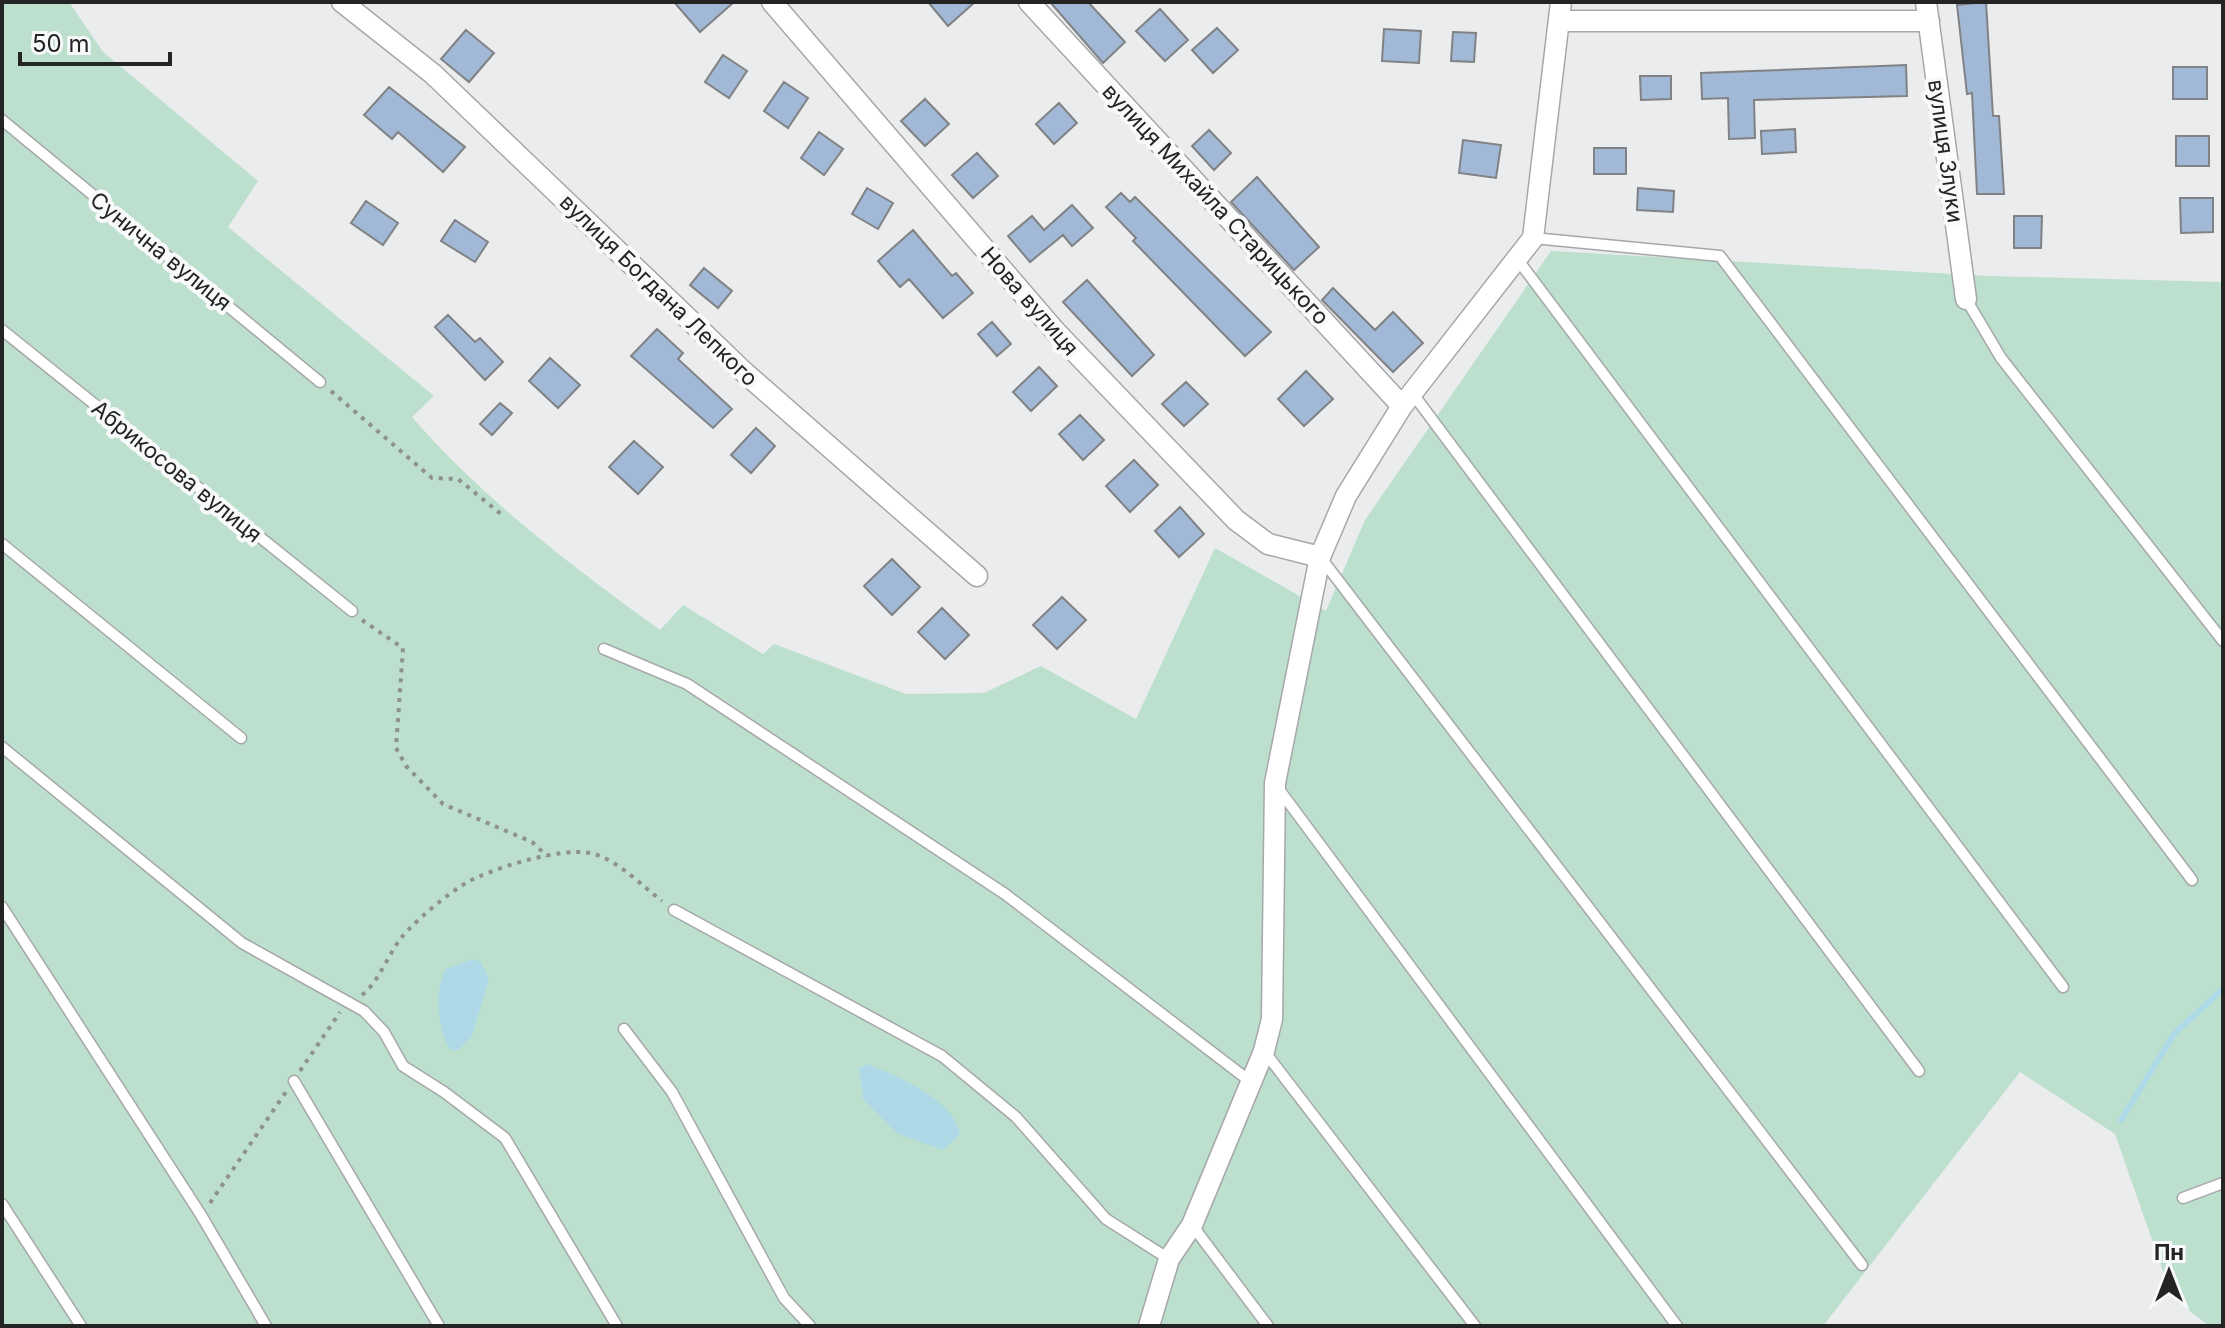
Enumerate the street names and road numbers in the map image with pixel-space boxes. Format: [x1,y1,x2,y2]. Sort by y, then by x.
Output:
street label: вулиця Михайла Старицького [1097,78,1335,330]
street label: вулиця Злуки [1923,78,1969,224]
street label: Сунична вулиця [85,186,237,316]
street label: вулиця Богдана Лепкого [555,189,763,391]
street label: Нова вулиця [976,241,1084,361]
street label: Абрикосова вулиця [87,395,267,547]

